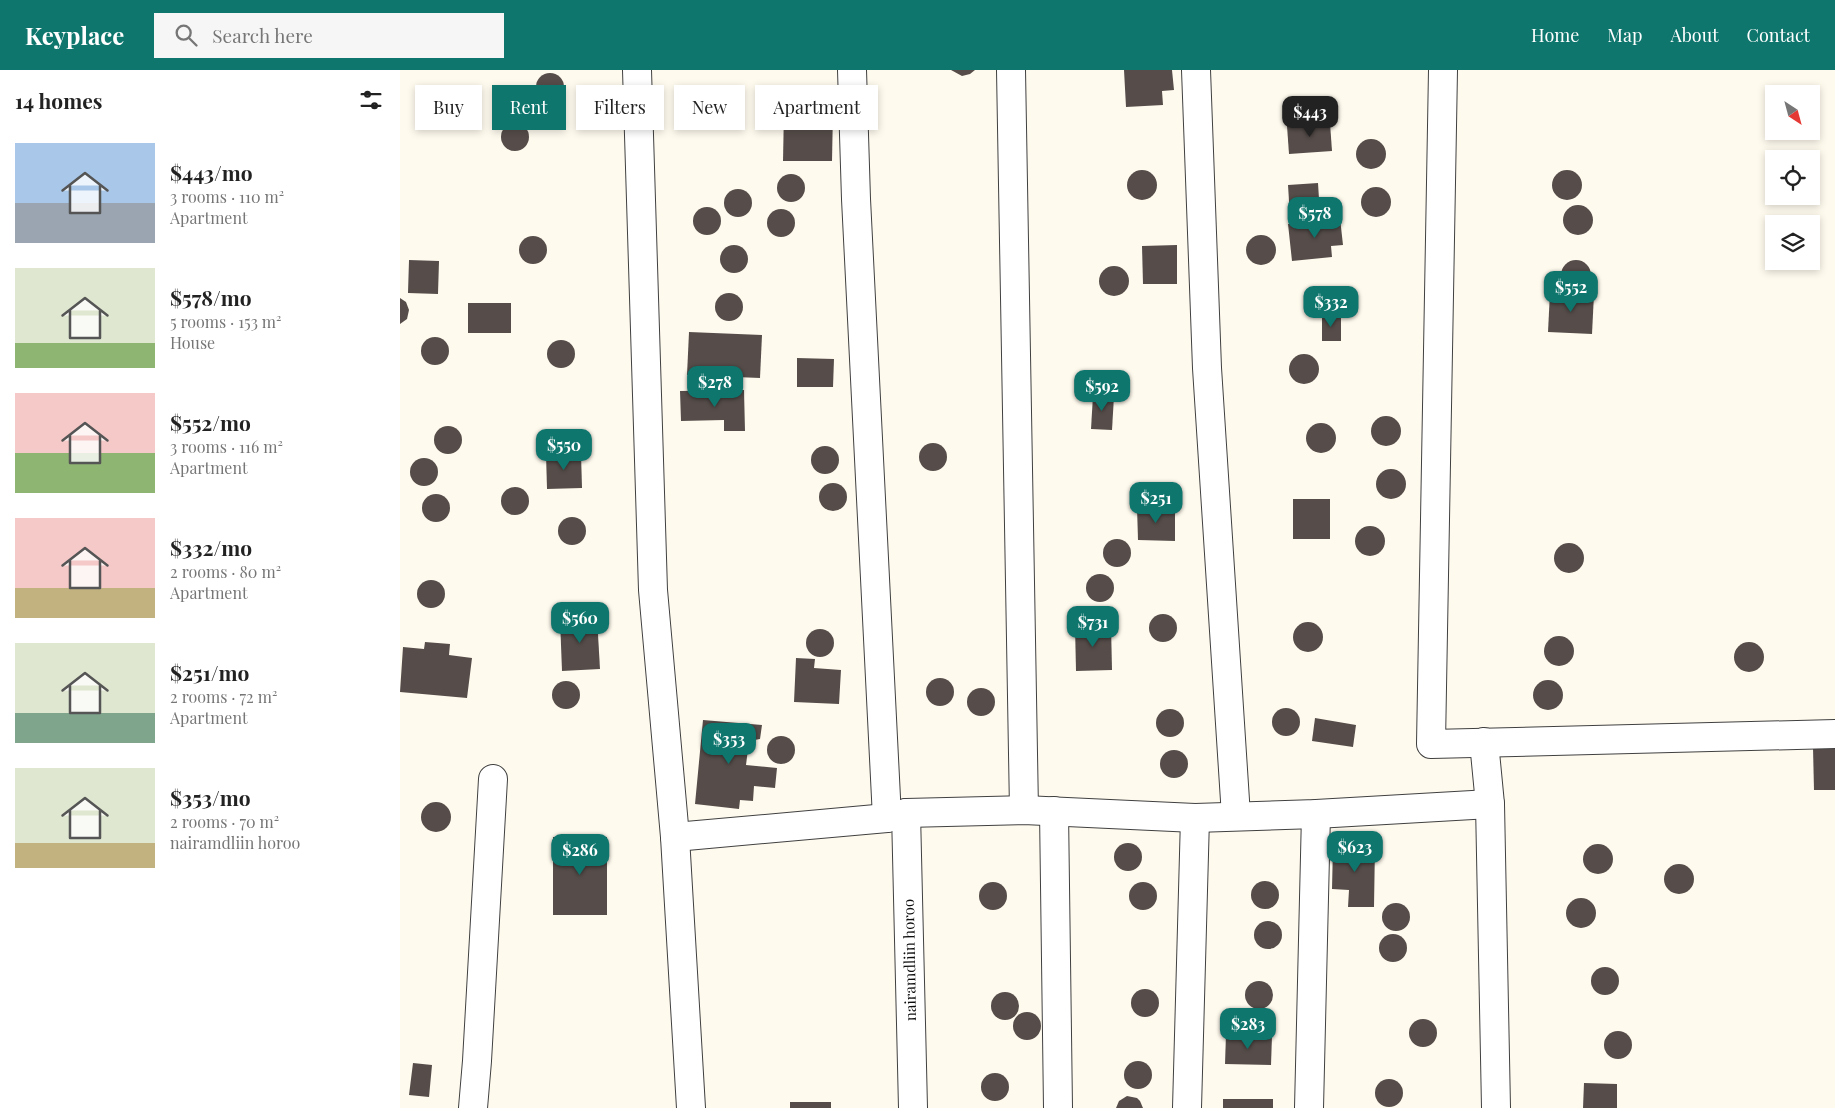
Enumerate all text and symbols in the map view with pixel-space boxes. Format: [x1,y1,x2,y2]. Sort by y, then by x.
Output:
search box [154,13,504,58]
text: Keyplace [25,19,124,51]
icon: search [172,21,200,49]
text: Search here [212,22,313,48]
text: Home [1531,23,1579,47]
text: Map [1607,23,1642,47]
text: About [1670,23,1719,47]
text: Contact [1747,23,1810,47]
chip: Buy [415,85,482,130]
chip: Rent [492,85,566,130]
chip: Filters [576,85,664,130]
chip: New [674,85,745,130]
chip: Apartment [755,85,878,130]
north arrow [1765,85,1820,140]
map controls [1765,85,1820,270]
text: 14 homes [15,86,102,114]
icon: filters [357,86,385,114]
pin: $443 [1280,96,1340,138]
text: $443 [1293,101,1327,122]
button: locate [1765,150,1820,205]
text: $443/mo [170,158,253,186]
icon: home [55,163,115,223]
text: 3 rooms · 110 m² [170,186,284,207]
pin: $578 [1285,196,1345,239]
text: $578 [1299,202,1331,223]
text: Apartment [170,207,248,228]
button: layers [1765,215,1820,270]
pin: $552 [1541,270,1601,313]
text: $552 [1555,276,1587,297]
text: $578/mo [170,283,252,311]
pin: $332 [1301,286,1361,328]
icon: home [55,288,115,348]
text: $332 [1314,291,1348,312]
text: 5 rooms · 153 m² [170,311,281,332]
text: House [170,332,215,353]
pin: $278 [685,366,745,408]
pin: $592 [1072,370,1132,412]
text: $278 [698,371,732,392]
text: $592 [1085,375,1119,396]
text: $552/mo [170,408,251,436]
icon: home [55,413,115,473]
pin: $550 [534,428,594,471]
text: $550 [547,434,581,455]
text: 3 rooms · 116 m² [170,436,283,457]
text: Apartment [170,457,248,478]
pin: $251 [1126,482,1186,524]
text: $251 [1140,487,1172,508]
text: $332/mo [170,533,252,561]
icon: home [55,538,115,598]
text: 2 rooms · 80 m² [170,561,281,582]
text: Apartment [170,582,248,603]
pin: $560 [550,602,610,644]
pin: $731 [1063,606,1123,648]
text: $560 [562,607,598,628]
text: $731 [1078,611,1108,632]
text: $251/mo [170,658,249,686]
icon: home [55,663,115,723]
text: 2 rooms · 72 m² [170,686,277,707]
text: Apartment [170,707,248,728]
pin: $353 [699,722,759,765]
text: $353 [713,728,745,749]
text: $353/mo [170,783,251,811]
icon: home [55,788,115,848]
text: 2 rooms · 70 m² [170,811,279,832]
pin: $623 [1325,830,1385,873]
text: nairamdliin horoo [170,832,300,853]
pin: $286 [550,834,610,876]
text: $623 [1338,836,1372,857]
text: $286 [562,839,598,860]
street label: nairamdliin horoo [898,899,920,1021]
pin: $283 [1218,1008,1278,1050]
text: $283 [1231,1013,1265,1034]

